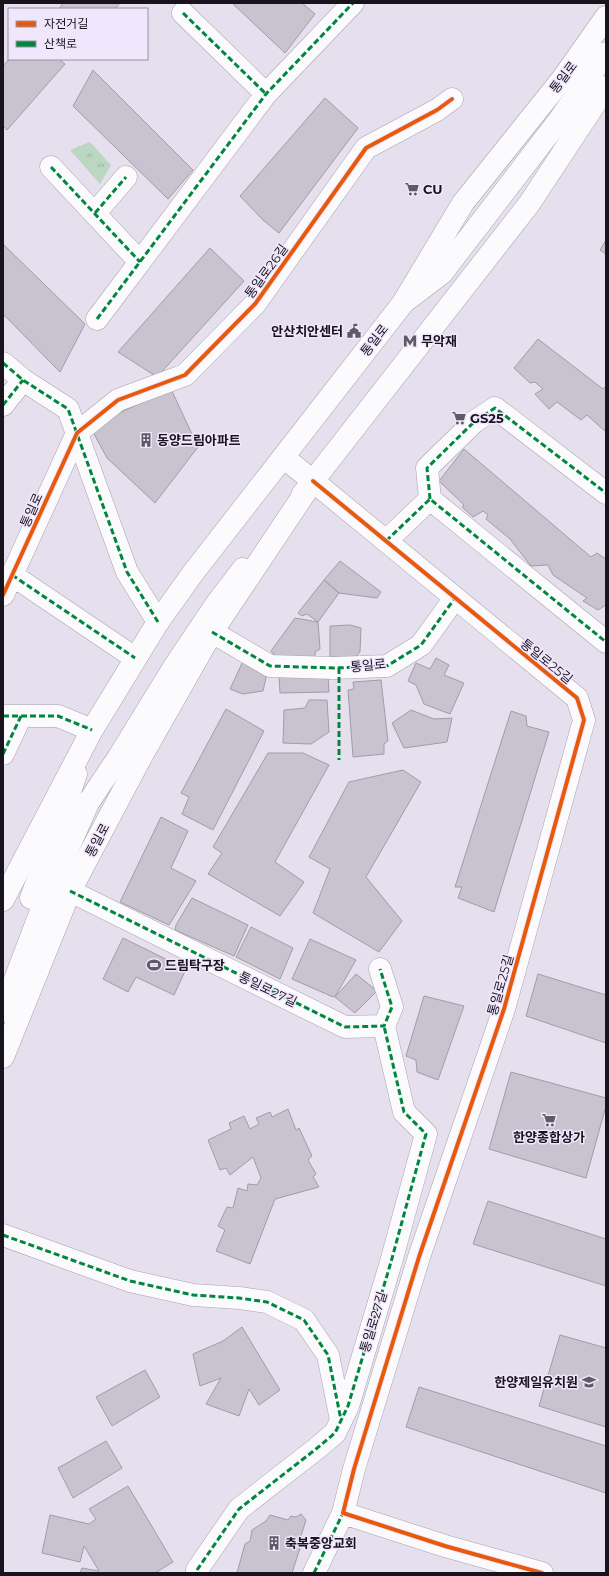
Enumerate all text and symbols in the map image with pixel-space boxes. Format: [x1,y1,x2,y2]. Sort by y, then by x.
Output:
legend [8,8,148,60]
text: 자전거길 [44,16,88,31]
text: 산책로 [44,36,77,51]
street label: 통일로 [546,58,580,96]
supermarket icon: CU [404,181,420,197]
place label: CU [423,181,443,197]
street label: 통일로26길 [241,241,291,301]
street label: 통일로 [357,321,391,359]
place label: 안산치안센터 [271,323,343,339]
public building icon: 안산치안센터 [346,323,362,339]
metro station icon: 무악재 [402,333,418,349]
place label: 무악재 [421,333,457,349]
supermarket icon: GS25 [451,410,467,426]
place label: GS25 [470,410,504,426]
building icon: 동양드림아파트 [138,432,154,448]
place label: 동양드림아파트 [157,432,241,448]
street label: 통일로 [16,490,46,530]
street label: 통일로25길 [518,635,576,687]
street label: 통일로 [349,655,387,675]
street label: 통일로 [82,820,113,860]
street label: 통일로25길 [484,953,516,1017]
sports icon: 드림탁구장 [146,957,162,973]
place label: 드림탁구장 [165,957,225,973]
street label: 통일로27길 [236,968,300,1010]
supermarket icon: 한양종합상가 [541,1112,557,1128]
place label: 한양종합상가 [513,1129,585,1145]
street label: 통일로27길 [356,1290,390,1354]
place label: 한양제일유치원 [494,1374,578,1390]
school or university icon: 한양제일유치원 [581,1374,597,1390]
building icon: 축복중앙교회 [266,1535,282,1551]
place label: 축복중앙교회 [285,1535,357,1551]

